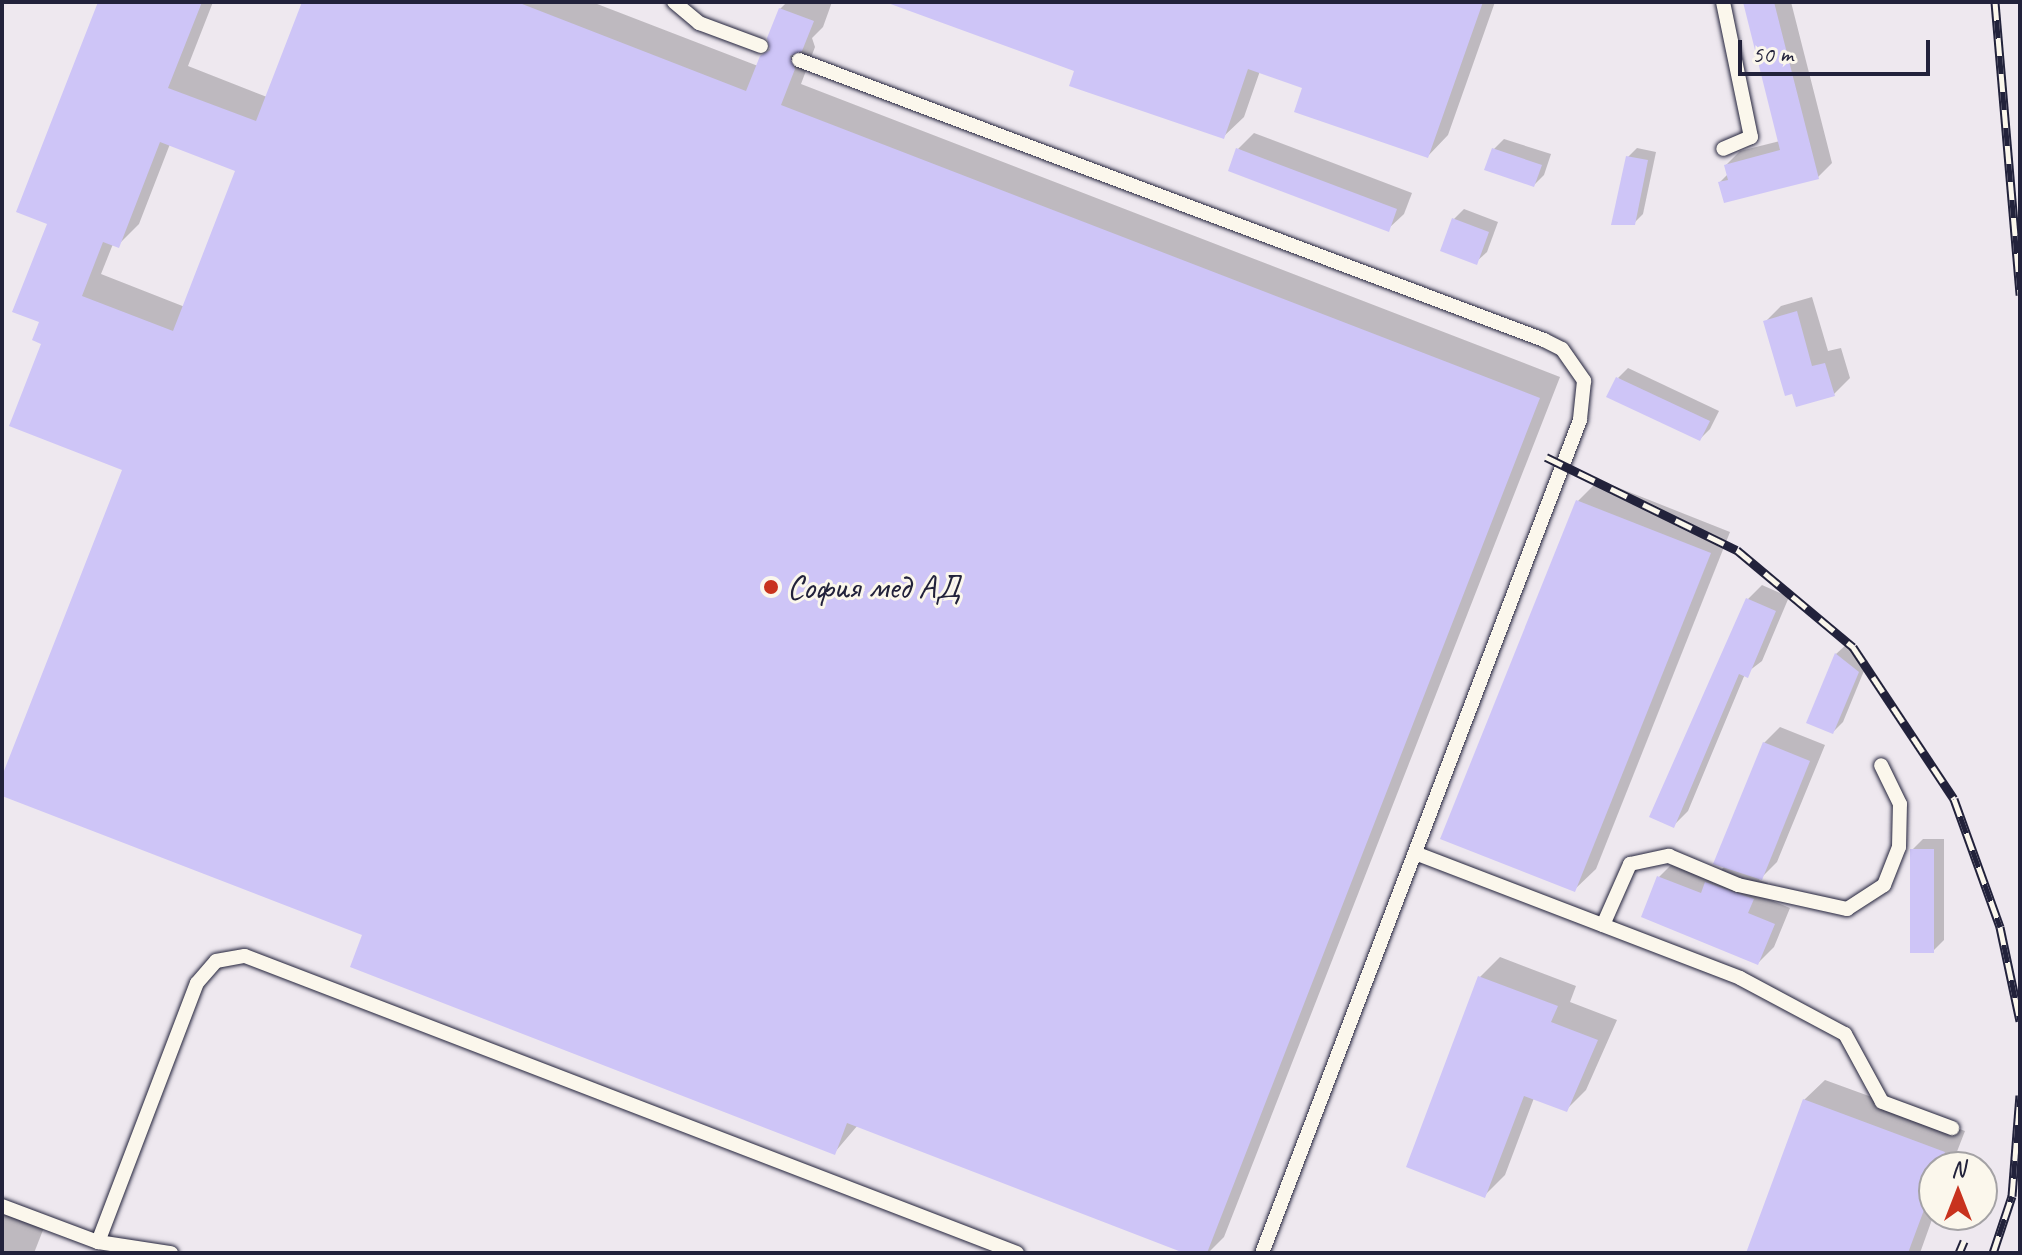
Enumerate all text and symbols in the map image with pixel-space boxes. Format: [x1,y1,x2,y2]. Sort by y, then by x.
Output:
scale bar [1742,24,1934,74]
text: 50 m [1752,39,1793,69]
place label: София мед АД [787,567,957,607]
marker: София мед АД [762,578,780,596]
north arrow [1918,1151,1998,1231]
text: N [1951,1155,1965,1183]

